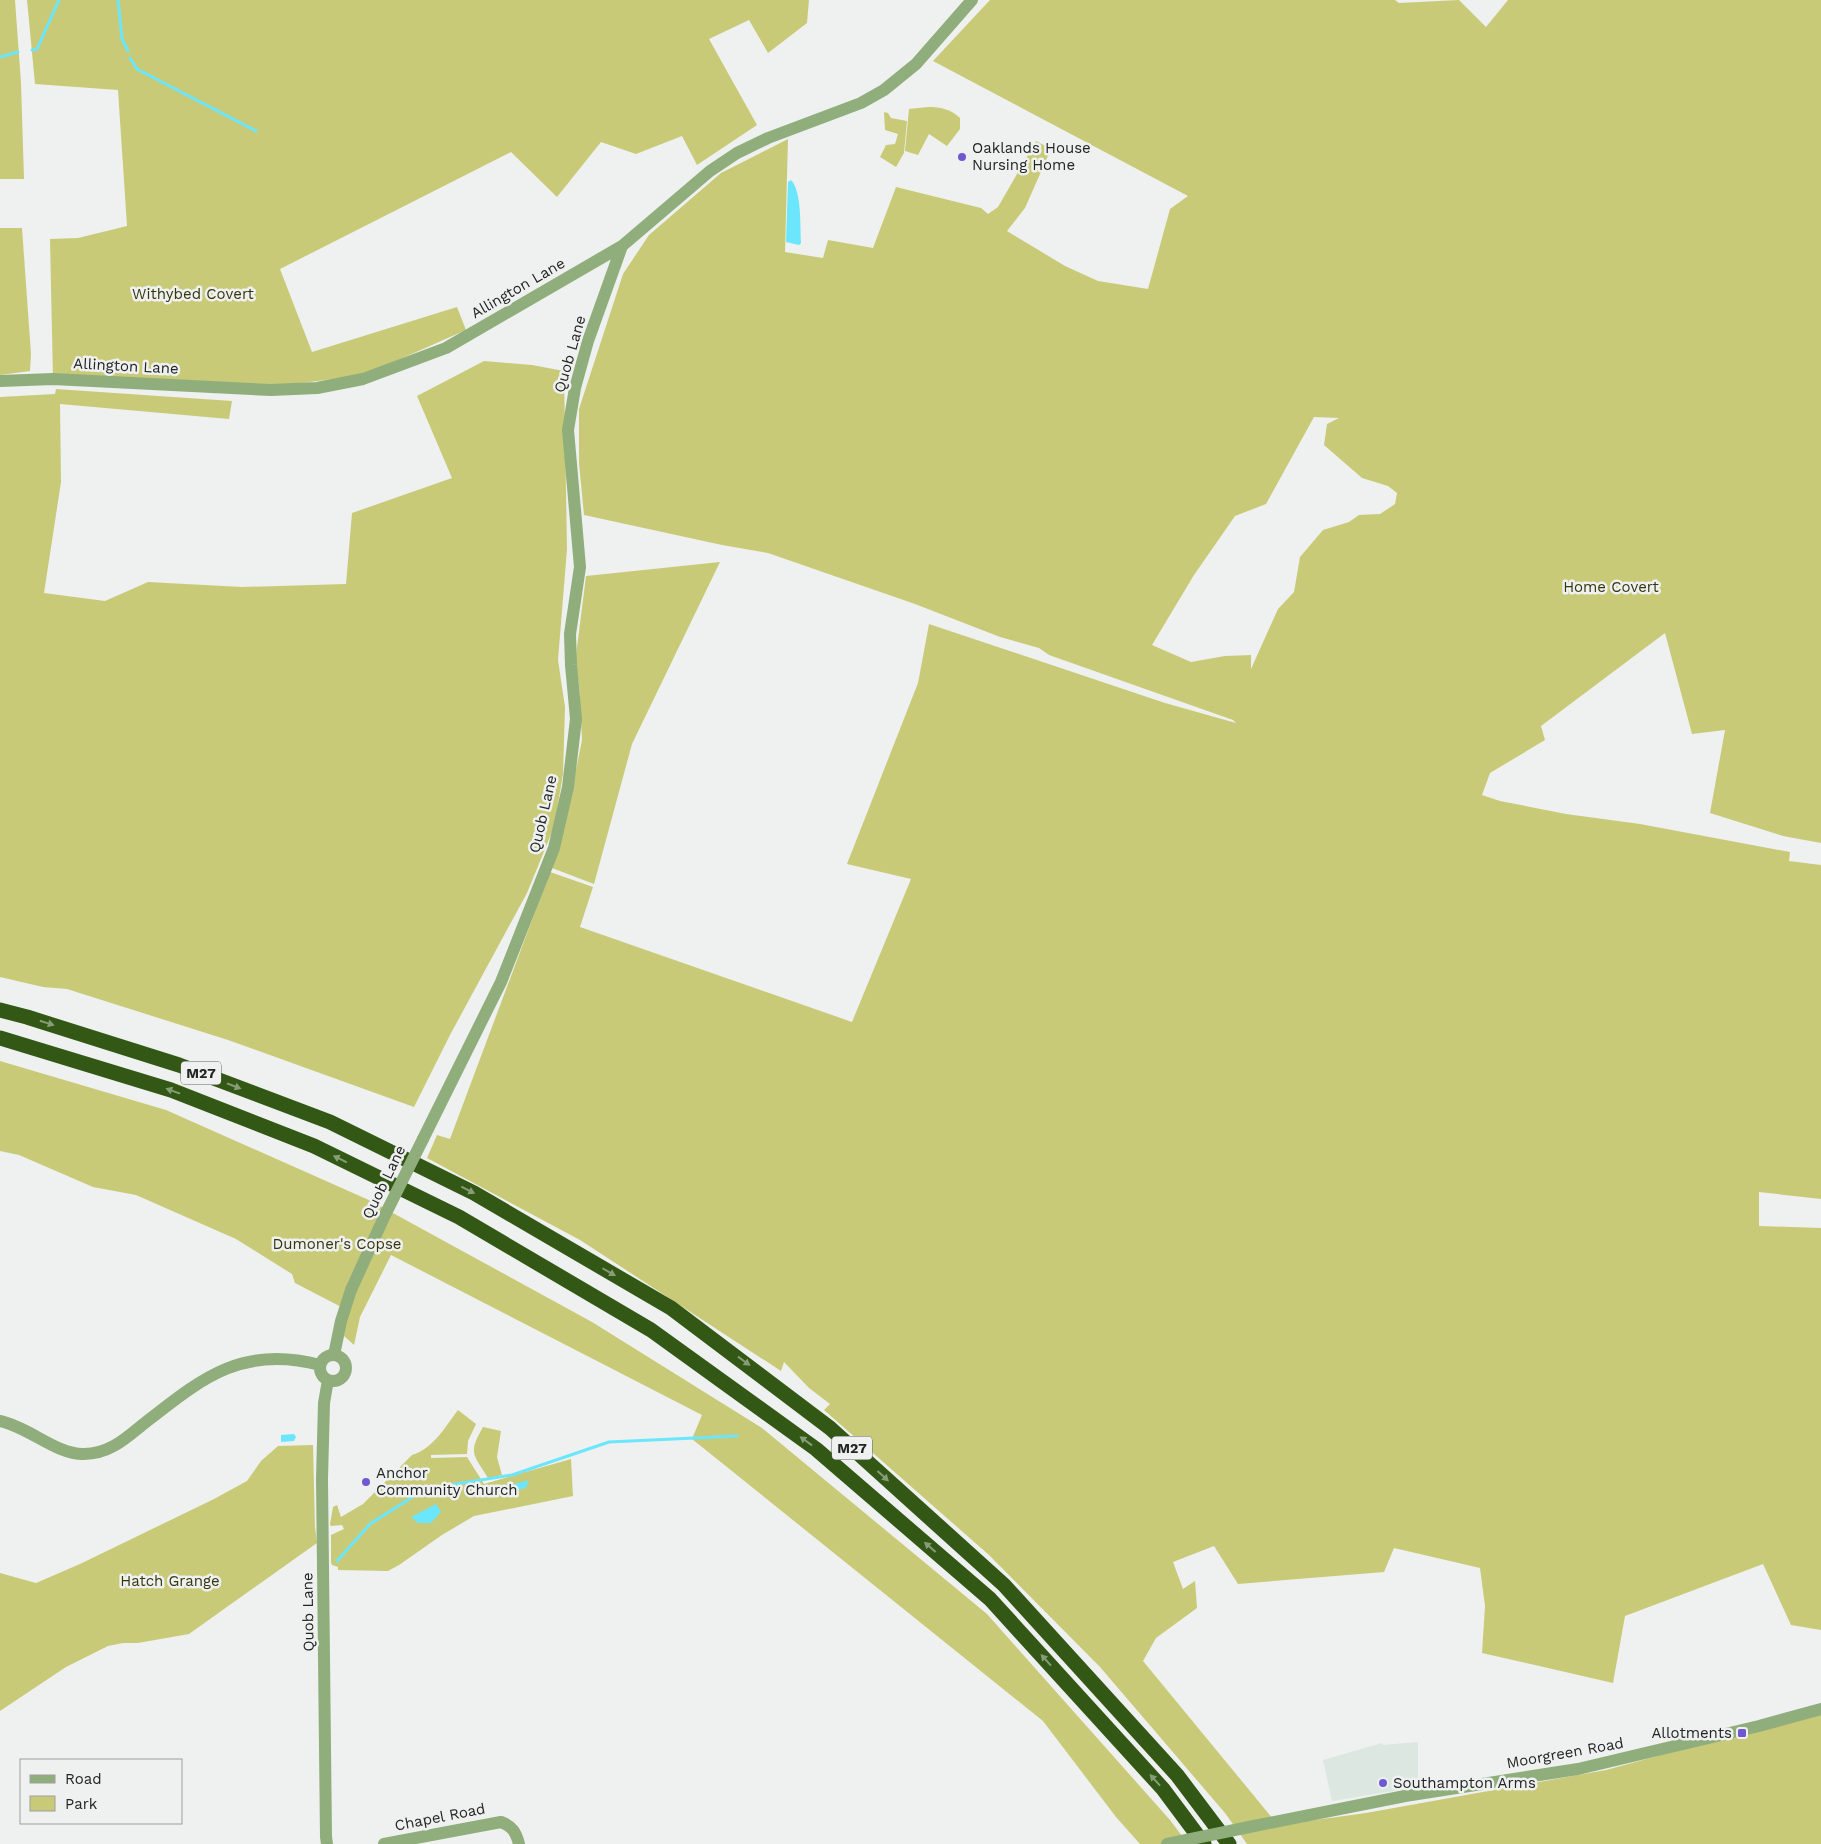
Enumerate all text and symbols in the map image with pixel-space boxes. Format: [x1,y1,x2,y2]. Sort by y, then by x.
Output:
place label: Oaklands House Nursing Home [972,139,1091,174]
marker: Oaklands House Nursing Home [956,151,968,163]
street label: Allington Lane [468,254,568,322]
park label: Withybed Covert [132,285,255,303]
street label: Quob Lane [550,313,590,395]
street label: Allington Lane [73,354,179,378]
park label: Home Covert [1563,578,1660,596]
street label: Quob Lane [525,773,561,855]
one-way arrow [40,1020,55,1028]
road number: M27 [181,1062,221,1084]
one-way arrow [227,1082,242,1090]
one-way arrow [165,1087,180,1095]
street label: Quob Lane [359,1142,409,1222]
one-way arrow [332,1155,347,1163]
one-way arrow [461,1186,475,1194]
park label: Dumoner's Copse [272,1235,402,1253]
one-way arrow [602,1267,615,1276]
one-way arrow [737,1356,750,1367]
one-way arrow [799,1436,813,1446]
road number: M27 [832,1436,872,1460]
place label: Anchor Community Church [376,1464,518,1499]
one-way arrow [877,1470,889,1482]
marker: Anchor Community Church [360,1476,372,1488]
one-way arrow [924,1541,936,1553]
park label: Hatch Grange [120,1572,220,1590]
street label: Quob Lane [298,1572,318,1652]
one-way arrow [1040,1654,1051,1667]
place label: Allotments [1651,1724,1732,1742]
marker: Allotments [1736,1727,1748,1739]
street label: Moorgreen Road [1505,1734,1625,1772]
legend [20,1759,182,1824]
text: Road [65,1770,102,1788]
place label: Southampton Arms [1393,1774,1536,1792]
one-way arrow [1149,1775,1161,1787]
marker: Southampton Arms [1377,1777,1389,1789]
text: Park [65,1795,98,1813]
street label: Chapel Road [393,1799,487,1835]

